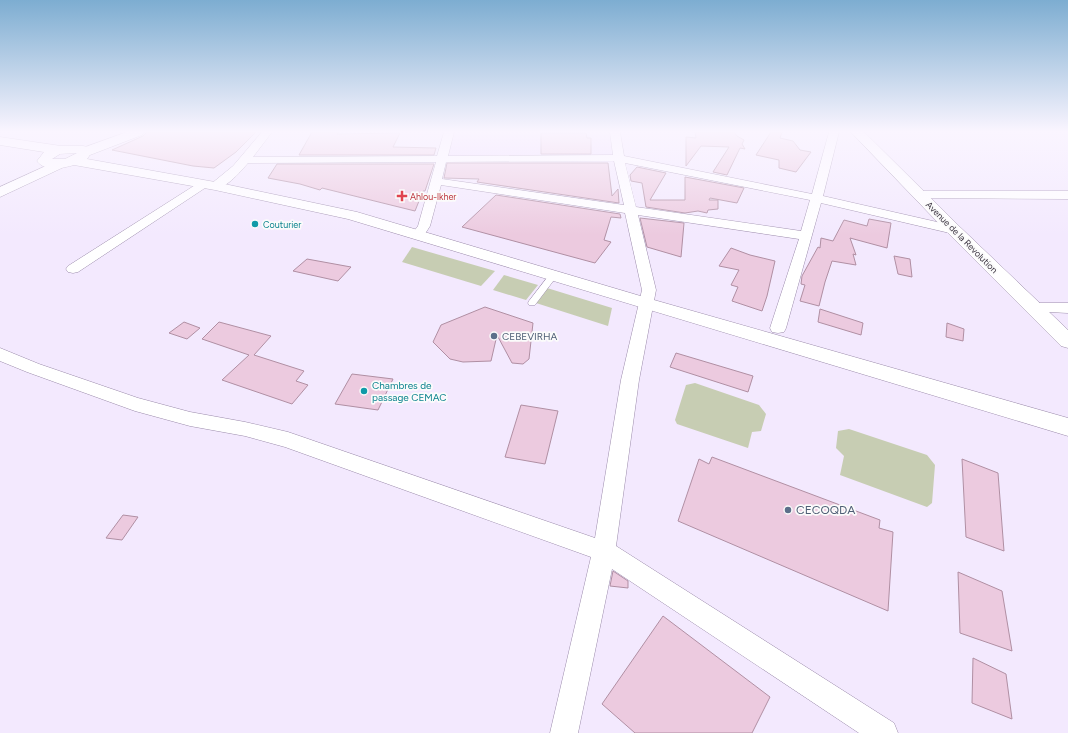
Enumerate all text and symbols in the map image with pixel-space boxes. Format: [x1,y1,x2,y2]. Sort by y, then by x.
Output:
marker: Ahlou-lkher [397,191,407,201]
place label: Ahlou-lkher [410,191,456,202]
street label: Avenue de la Revolution [924,199,1000,275]
marker: Couturier [250,219,260,229]
place label: Couturier [263,219,301,230]
place label: CEBEVIRHA [502,330,558,343]
marker: CEBEVIRHA [489,331,499,341]
place label: Chambres de passage CEMAC [372,379,447,404]
marker: Chambres de passage CEMAC [359,386,369,396]
place label: CECOQDA [796,503,855,517]
marker: CECOQDA [783,505,793,515]

